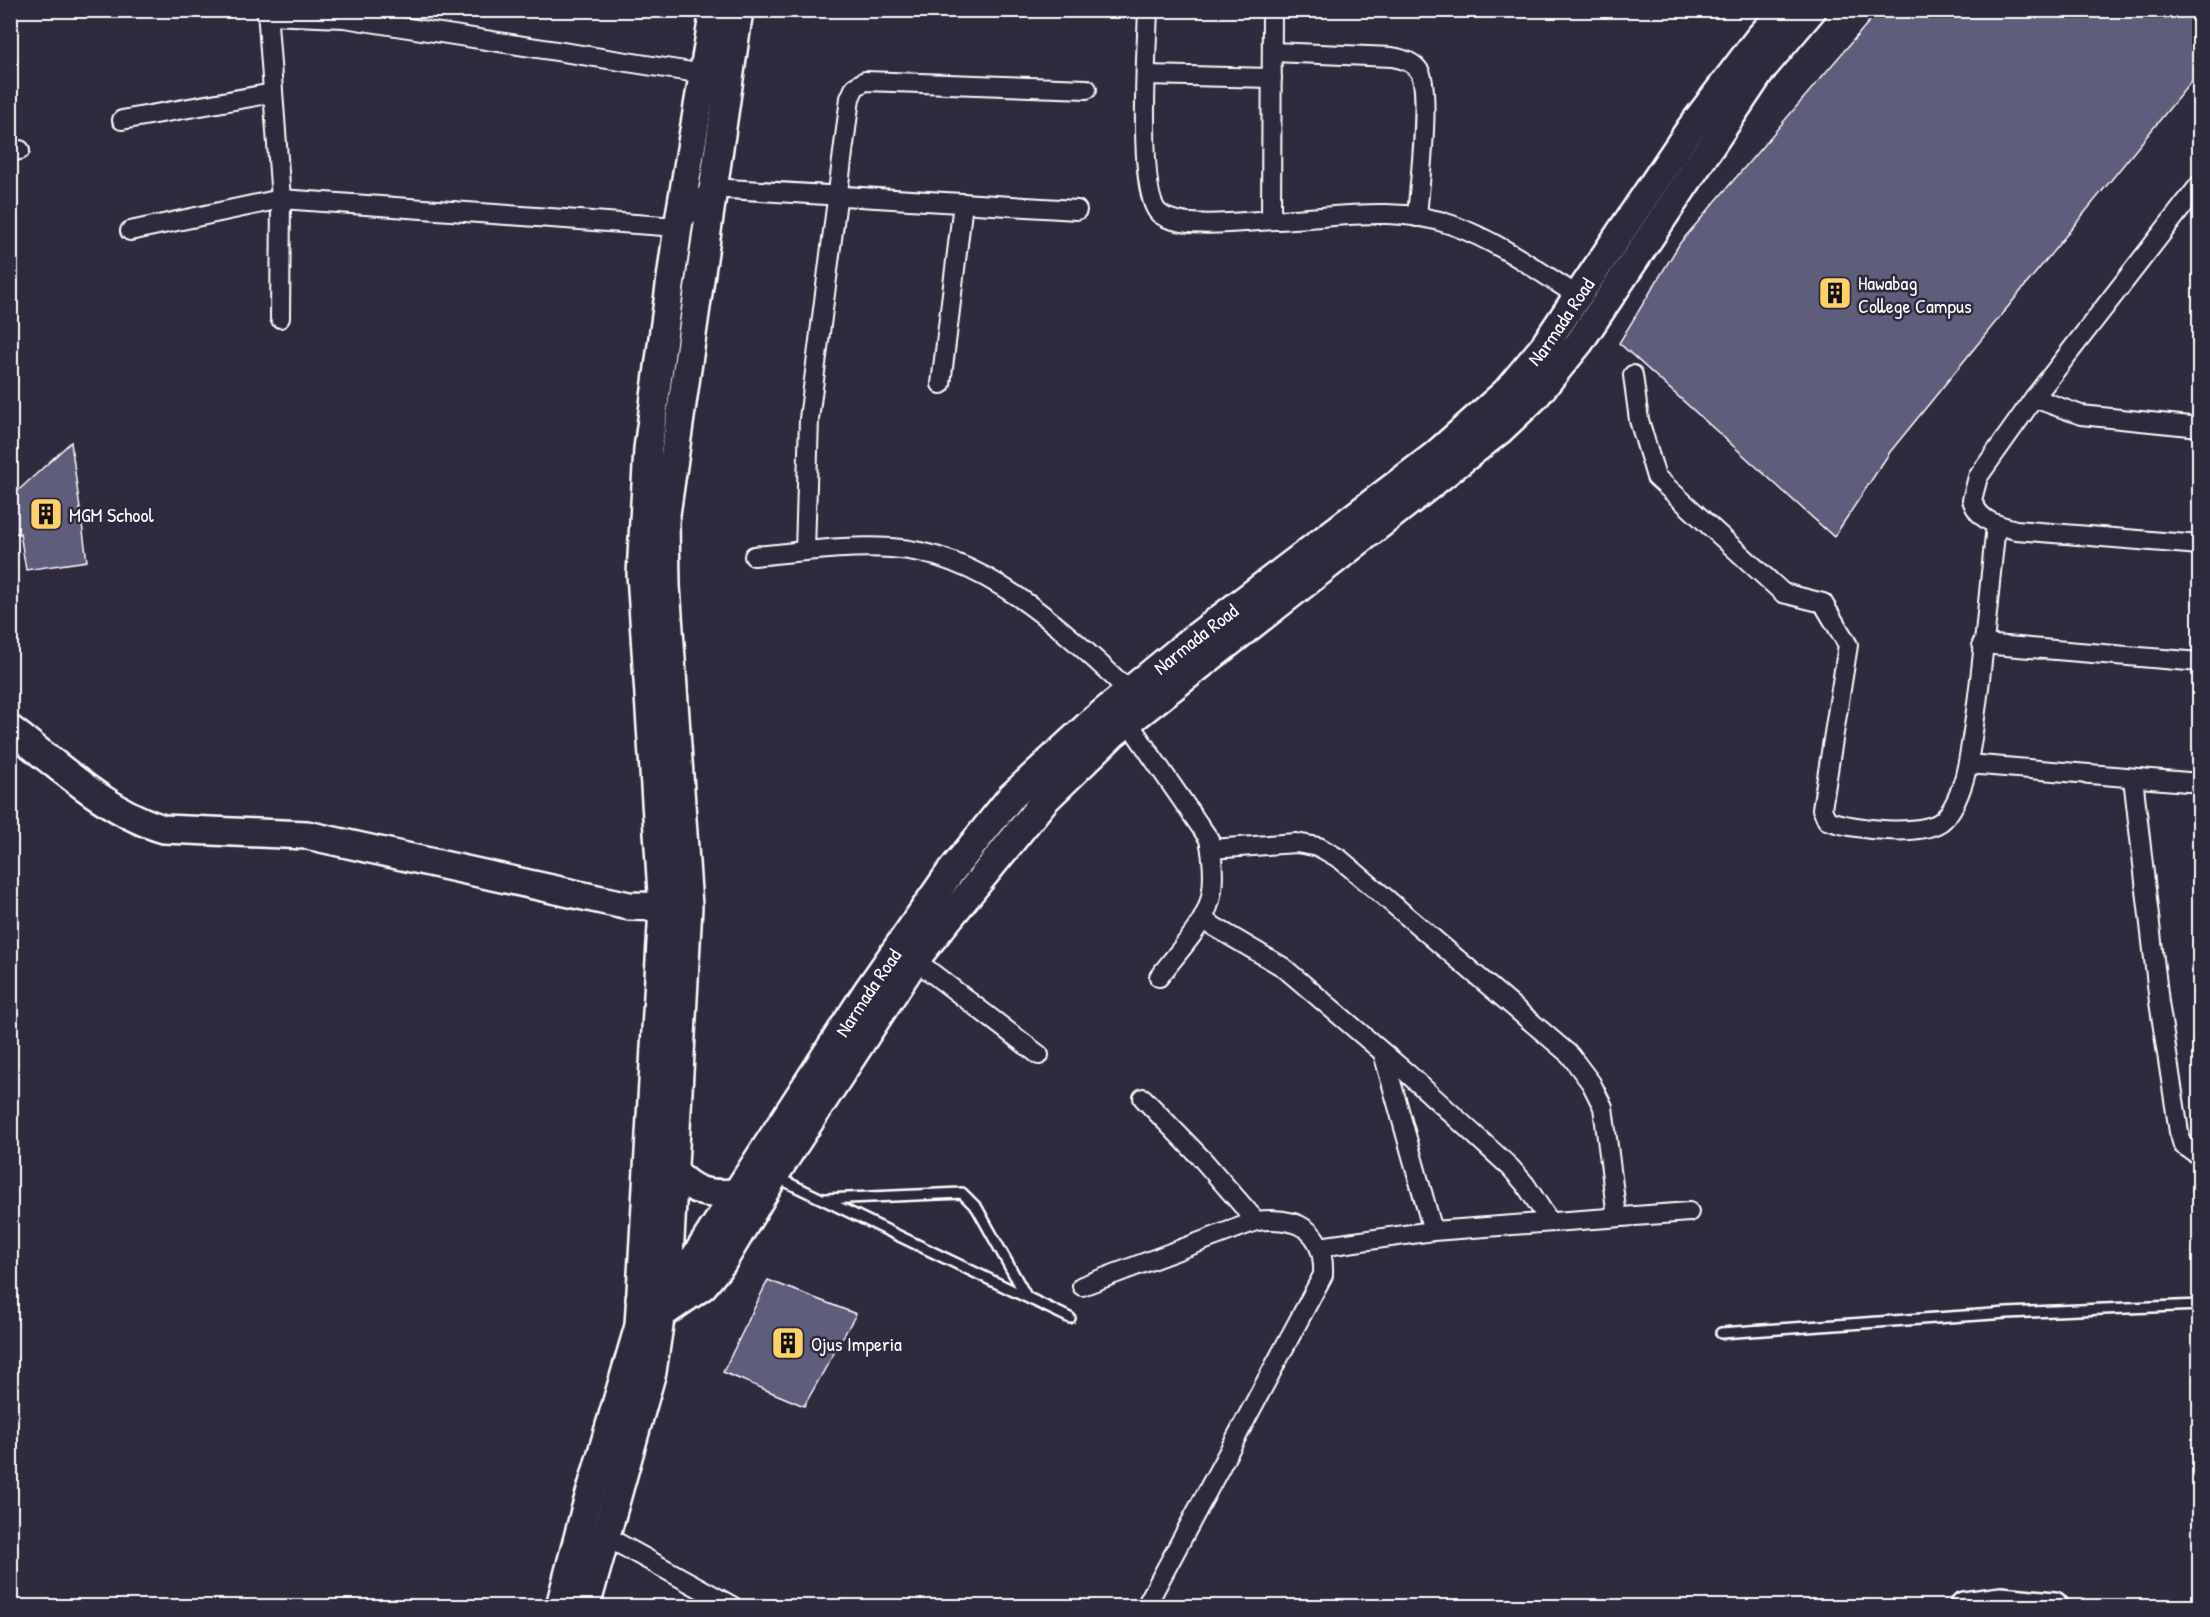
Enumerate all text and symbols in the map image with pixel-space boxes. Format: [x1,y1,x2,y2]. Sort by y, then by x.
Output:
place label: Hawabag College Campus [1858,269,1972,319]
street label: Narmada Road [1521,272,1600,371]
building icon: Hawabag College Campus [1817,275,1853,311]
building icon: MGM School [28,496,64,532]
place label: MGM School [69,501,154,528]
street label: Narmada Road [1147,596,1243,680]
street label: Narmada Road [828,943,907,1042]
building icon: Ojus Imperia [770,1325,806,1361]
place label: Ojus Imperia [811,1330,902,1357]

